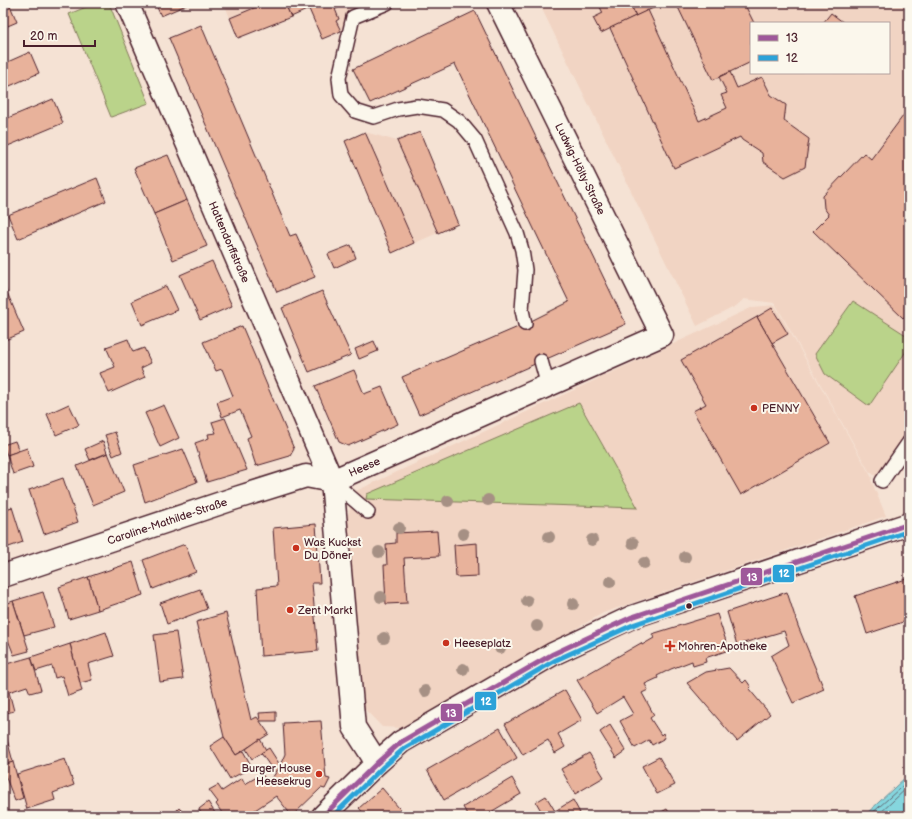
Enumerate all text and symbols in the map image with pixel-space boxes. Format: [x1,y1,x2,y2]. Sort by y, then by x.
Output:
scale bar [24,22,95,48]
legend [750,22,890,74]
text: 20 m [30,29,57,44]
text: 13 [786,31,798,46]
text: 12 [786,51,798,66]
street label: Ludwig-Hölty-Straße [552,121,608,217]
street label: Hattendorffstraße [206,199,253,285]
place label: PENNY [762,402,800,415]
marker: PENNY [749,403,759,413]
street label: Heese [347,454,382,479]
street label: Caroline-Mathilde-Straße [105,495,229,547]
place label: Was Kuckst Du Döner [304,536,362,562]
marker: Was Kuckst Du Döner [291,543,301,553]
line badge: 12 [772,564,795,583]
line badge: 13 [740,567,763,586]
text: 12 [778,567,790,580]
text: 13 [746,571,758,584]
unlabelled marker [684,601,694,611]
place label: Zent Markt [297,604,353,617]
marker: Zent Markt [285,605,295,615]
place label: Heeseplatz [454,637,511,650]
marker: Heeseplatz [441,638,451,648]
place label: Mohren-Apotheke [678,640,768,653]
marker: Mohren-Apotheke [665,641,675,651]
line badge: 12 [474,691,497,711]
text: 12 [480,695,492,708]
line badge: 13 [440,703,463,722]
text: 13 [445,707,457,720]
place label: Burger House Heesekrug [241,762,311,788]
marker: Burger House Heesekrug [314,769,324,779]

